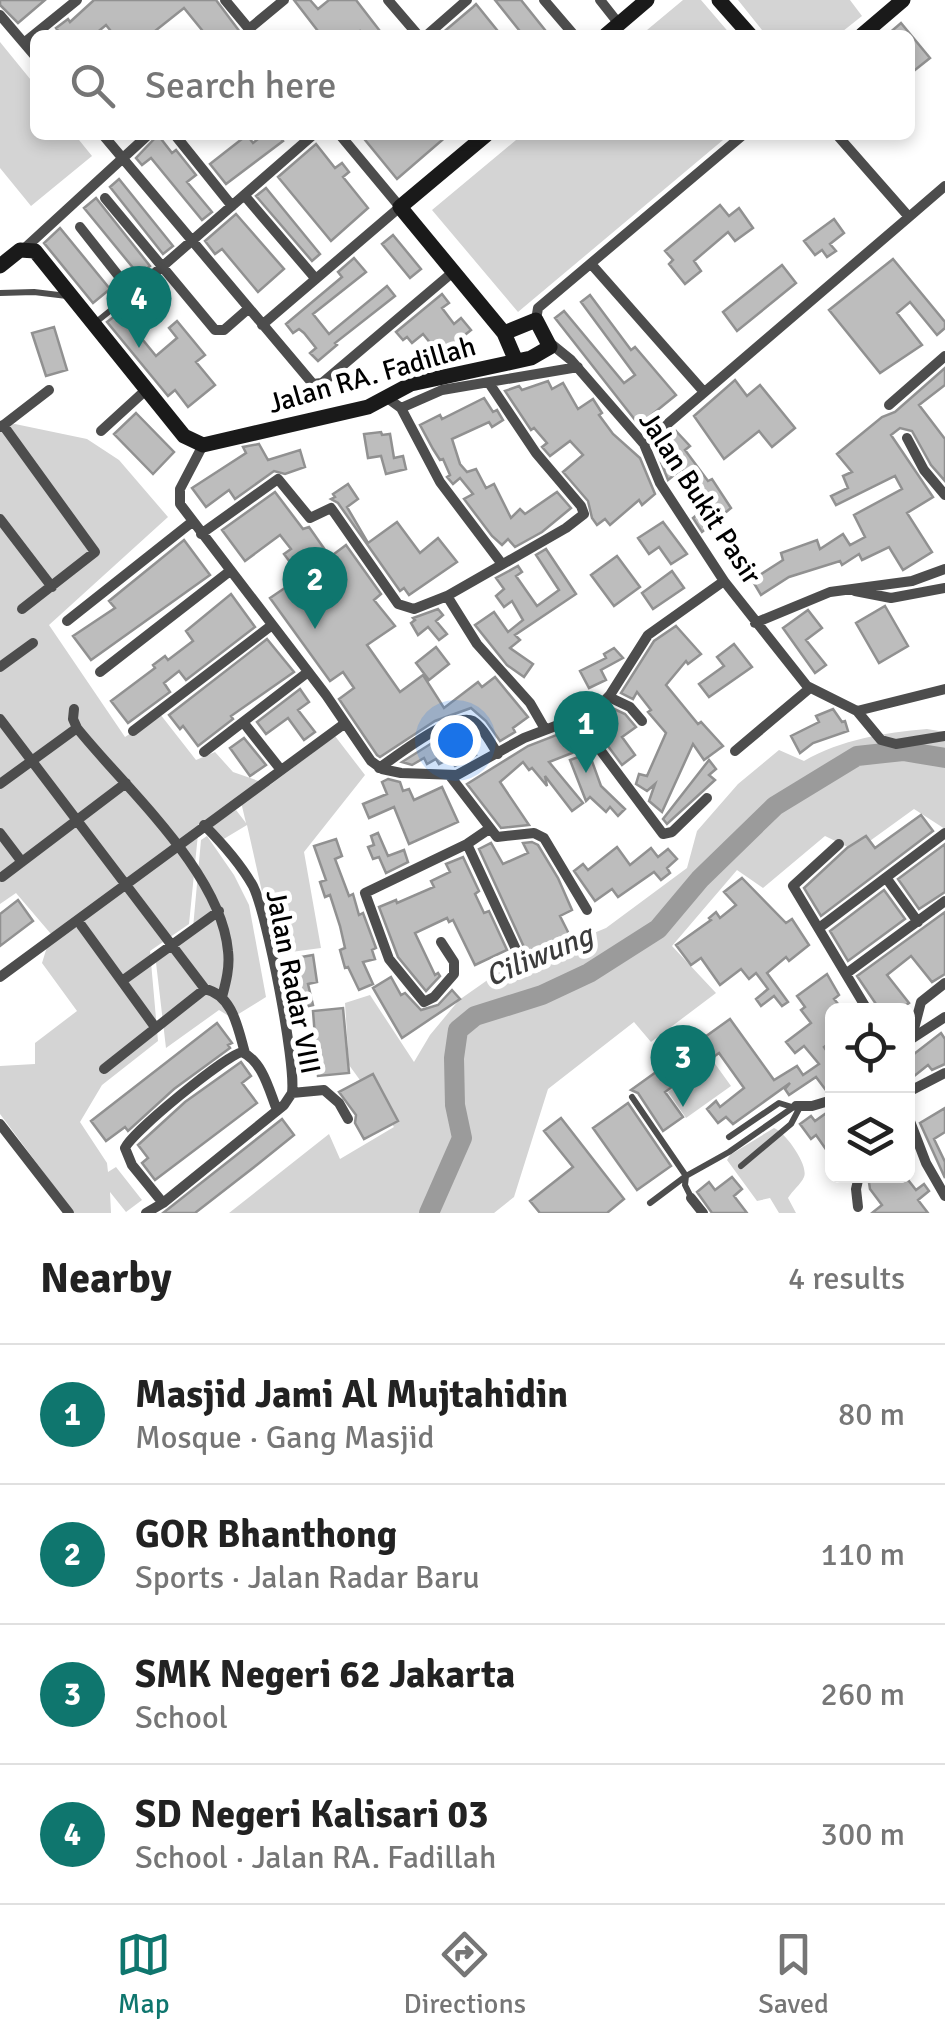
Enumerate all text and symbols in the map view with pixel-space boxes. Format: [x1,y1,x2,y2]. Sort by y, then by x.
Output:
search box [30,30,915,140]
icon: search [65,58,120,113]
text: Search here [145,62,337,109]
pin: 4 [106,266,172,348]
street label: Jalan RA. Fadillah [264,329,480,421]
street label: Jalan Bukit Pasir [632,405,769,591]
pin: 2 [282,546,348,629]
pin: 1 [554,690,618,773]
your location [430,715,481,766]
street label: Jalan Radar VIII [258,887,328,1077]
water label: Ciliwung [480,916,600,995]
map controls [825,1003,915,1183]
button: locate [825,1003,915,1093]
pin: 3 [650,1024,716,1107]
button: layers [825,1093,915,1183]
text: Nearby [40,1253,172,1304]
text: 4 results [788,1259,905,1298]
text: Masjid Jami Al Mujtahidin [135,1371,568,1418]
text: 1 [64,1395,81,1434]
text: 80 m [838,1395,905,1434]
text: Mosque · Gang Masjid [135,1418,435,1457]
text: GOR Bhanthong [135,1511,397,1558]
text: 2 [64,1535,81,1574]
text: 110 m [821,1535,905,1574]
text: Sports · Jalan Radar Baru [135,1558,480,1597]
text: SMK Negeri 62 Jakarta [135,1651,515,1698]
text: 3 [64,1675,81,1714]
text: 260 m [821,1675,905,1714]
text: School [135,1698,228,1737]
text: SD Negeri Kalisari 03 [135,1791,489,1838]
text: 4 [64,1815,81,1854]
text: 300 m [821,1815,905,1854]
text: School · Jalan RA. Fadillah [135,1838,497,1877]
tab: Map [116,1927,171,2021]
tab: Directions [404,1927,526,2021]
tab: Saved [758,1927,829,2021]

